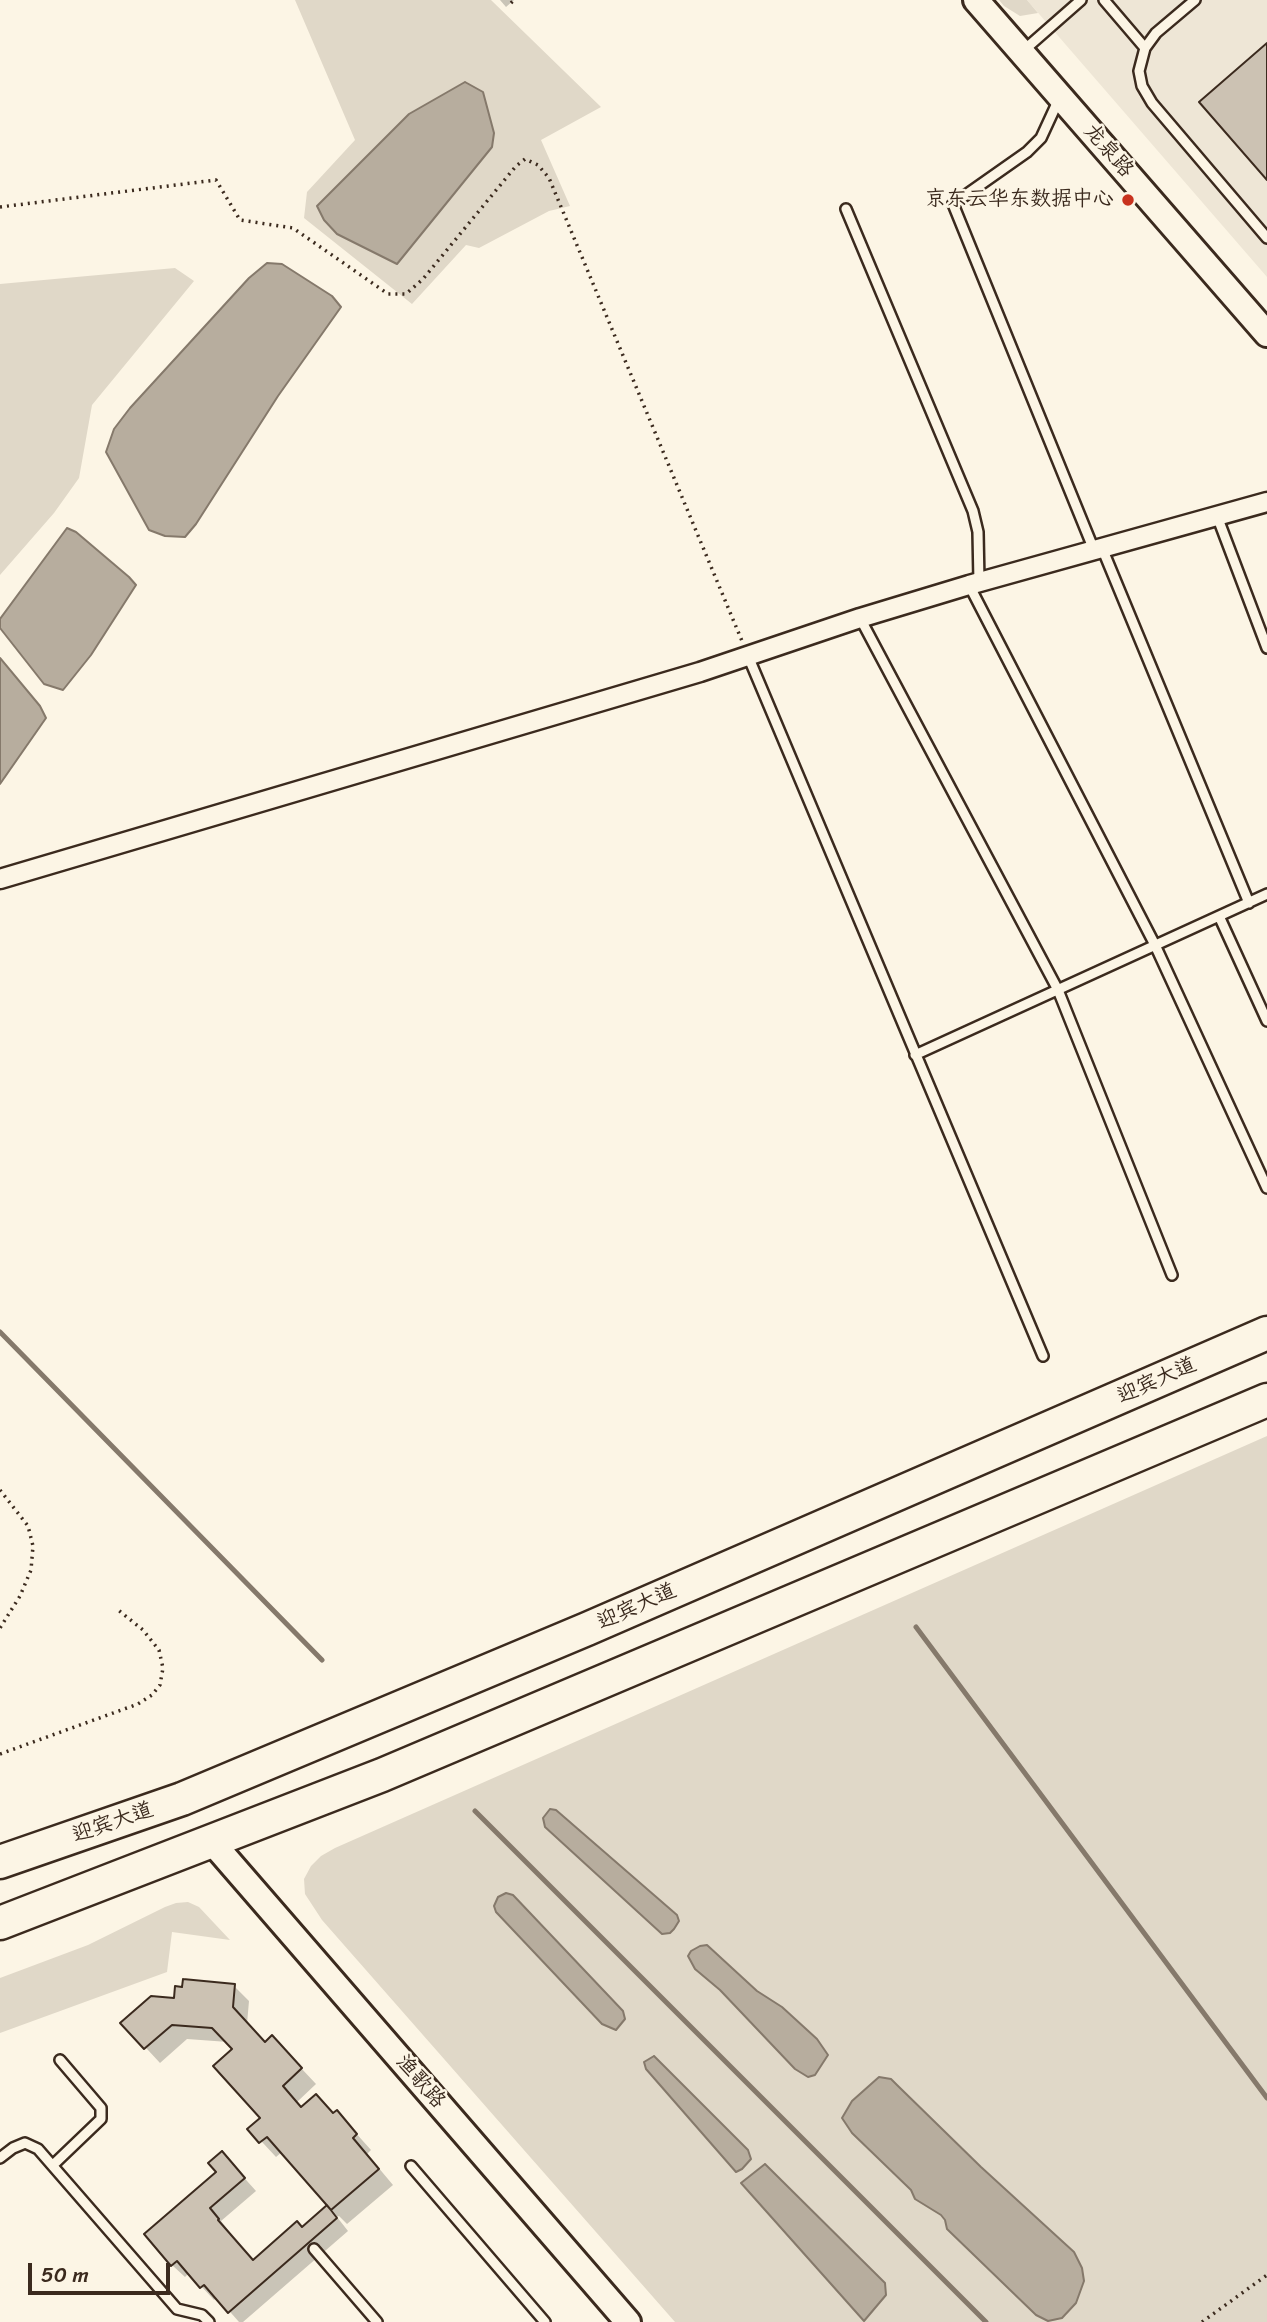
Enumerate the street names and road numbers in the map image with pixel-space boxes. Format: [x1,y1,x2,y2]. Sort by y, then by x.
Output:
street label: 龙泉路 [1078,119,1138,183]
street label: 迎宾大道 [1114,1352,1200,1410]
street label: 迎宾大道 [594,1578,680,1636]
street label: 迎宾大道 [69,1797,157,1849]
street label: 渔歌路 [390,2050,450,2114]

